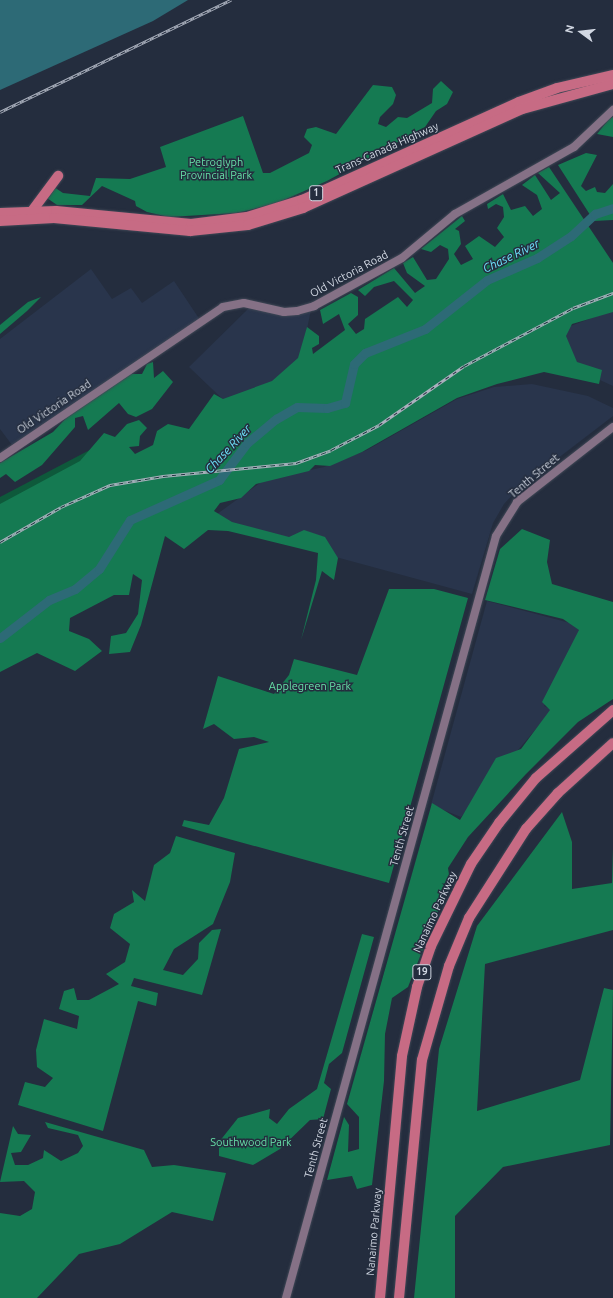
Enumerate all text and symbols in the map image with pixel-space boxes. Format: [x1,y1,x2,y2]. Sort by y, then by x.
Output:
north arrow [561,12,601,52]
text: N [563,23,576,34]
street label: Trans-Canada Highway [334,119,440,177]
park label: Petroglyph Provincial Park [180,156,252,182]
road number: 1 [309,185,323,201]
water label: Chase River [480,236,542,276]
street label: Old Victoria Road [308,248,390,300]
street label: Old Victoria Road [14,377,94,437]
water label: Chase River [202,422,254,476]
street label: Tenth Street [506,451,562,501]
park label: Applegreen Park [269,679,351,693]
street label: Tenth Street [387,804,417,868]
street label: Nanaimo Parkway [410,869,460,955]
road number: 19 [412,964,432,980]
street label: Tenth Street [302,1116,330,1180]
park label: Southwood Park [210,1135,292,1149]
street label: Nanaimo Parkway [364,1188,384,1276]

